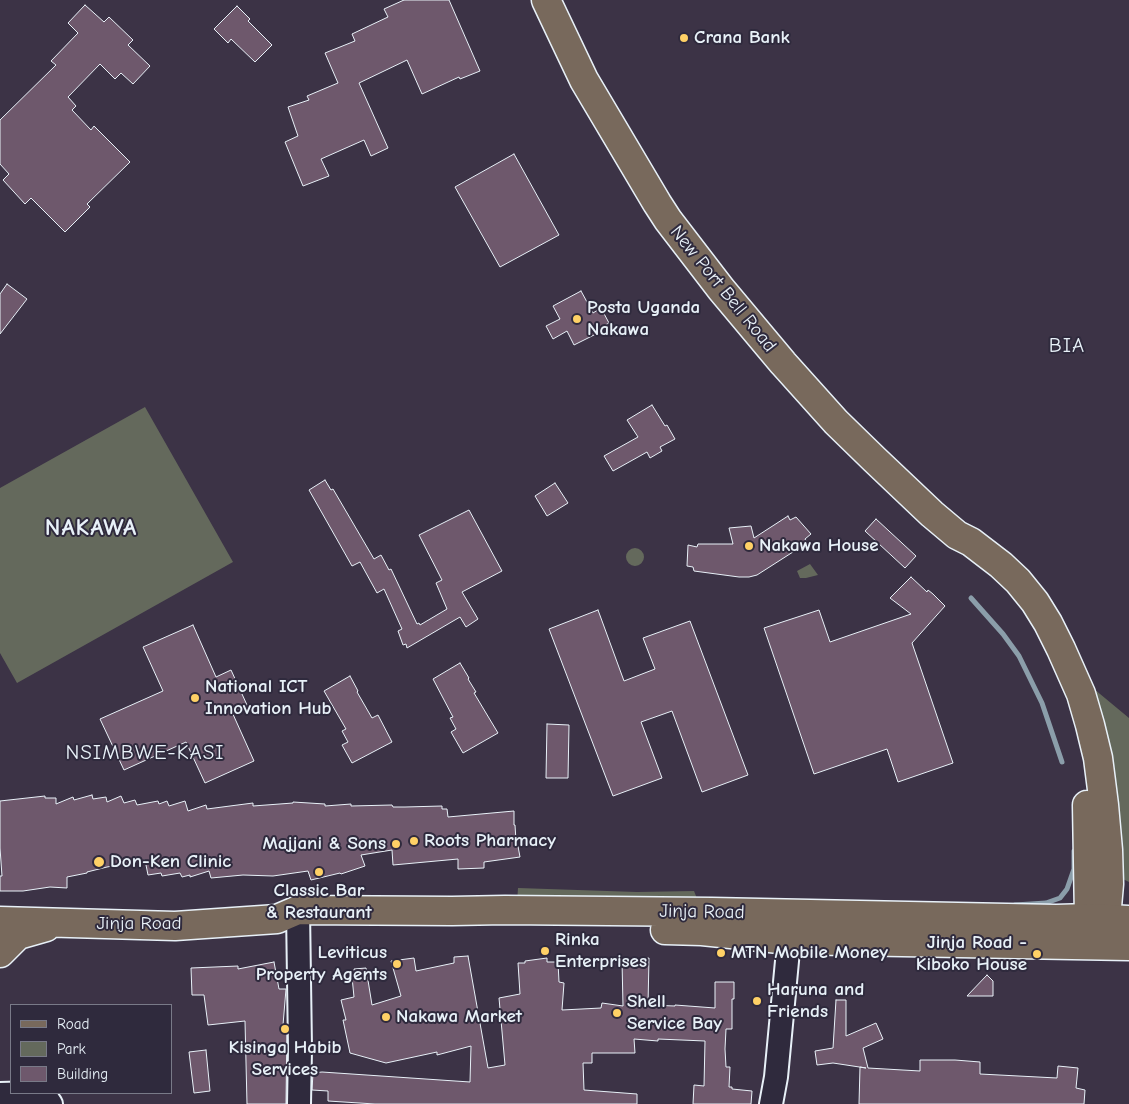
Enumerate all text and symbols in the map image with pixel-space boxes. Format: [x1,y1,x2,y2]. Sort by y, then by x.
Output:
place label: Crana Bank [694,27,790,49]
marker: Crana Bank [678,32,690,44]
street label: New Port Bell Road [665,221,781,357]
place label: Posta Uganda Nakawa [587,297,700,341]
marker: Posta Uganda Nakawa [571,313,583,325]
district label: BIA [1048,333,1086,359]
district label: NAKAWA [44,514,138,542]
place label: Nakawa House [759,535,878,557]
marker: Nakawa House [743,540,755,552]
place label: National ICT Innovation Hub [205,676,332,720]
marker: National ICT Innovation Hub [189,692,201,704]
district label: NSIMBWE-KASI [64,740,226,766]
place label: Roots Pharmacy [424,830,556,852]
place label: Majjani & Sons [263,833,386,855]
marker: Roots Pharmacy [408,835,420,847]
marker: Majjani & Sons [390,838,402,850]
place label: Don-Ken Clinic [110,851,231,873]
marker: Don-Ken Clinic [92,855,106,869]
marker: Classic Bar & Restaurant [313,866,325,878]
place label: Classic Bar & Restaurant [266,880,372,924]
street label: Jinja Road [659,900,745,924]
street label: Jinja Road [96,913,182,935]
place label: Rinka Enterprises [555,929,647,973]
place label: Jinja Road - Kiboko House [916,932,1027,976]
place label: Leviticus Property Agents [256,942,387,986]
place label: MTN Mobile Money [731,942,888,964]
marker: Rinka Enterprises [539,945,551,957]
marker: MTN Mobile Money [715,947,727,959]
marker: Jinja Road - Kiboko House [1031,948,1043,960]
marker: Leviticus Property Agents [391,958,403,970]
place label: Haruna and Friends [767,979,864,1023]
place label: Shell Service Bay [627,991,722,1035]
marker: Haruna and Friends [751,995,763,1007]
legend [10,1004,172,1094]
place label: Nakawa Market [396,1006,522,1028]
marker: Shell Service Bay [611,1007,623,1019]
marker: Nakawa Market [380,1011,392,1023]
text: Road [57,1015,89,1033]
marker: Kisinga Habib Services [279,1023,291,1035]
place label: Kisinga Habib Services [229,1037,341,1081]
text: Park [57,1040,86,1058]
text: Building [57,1065,108,1083]

